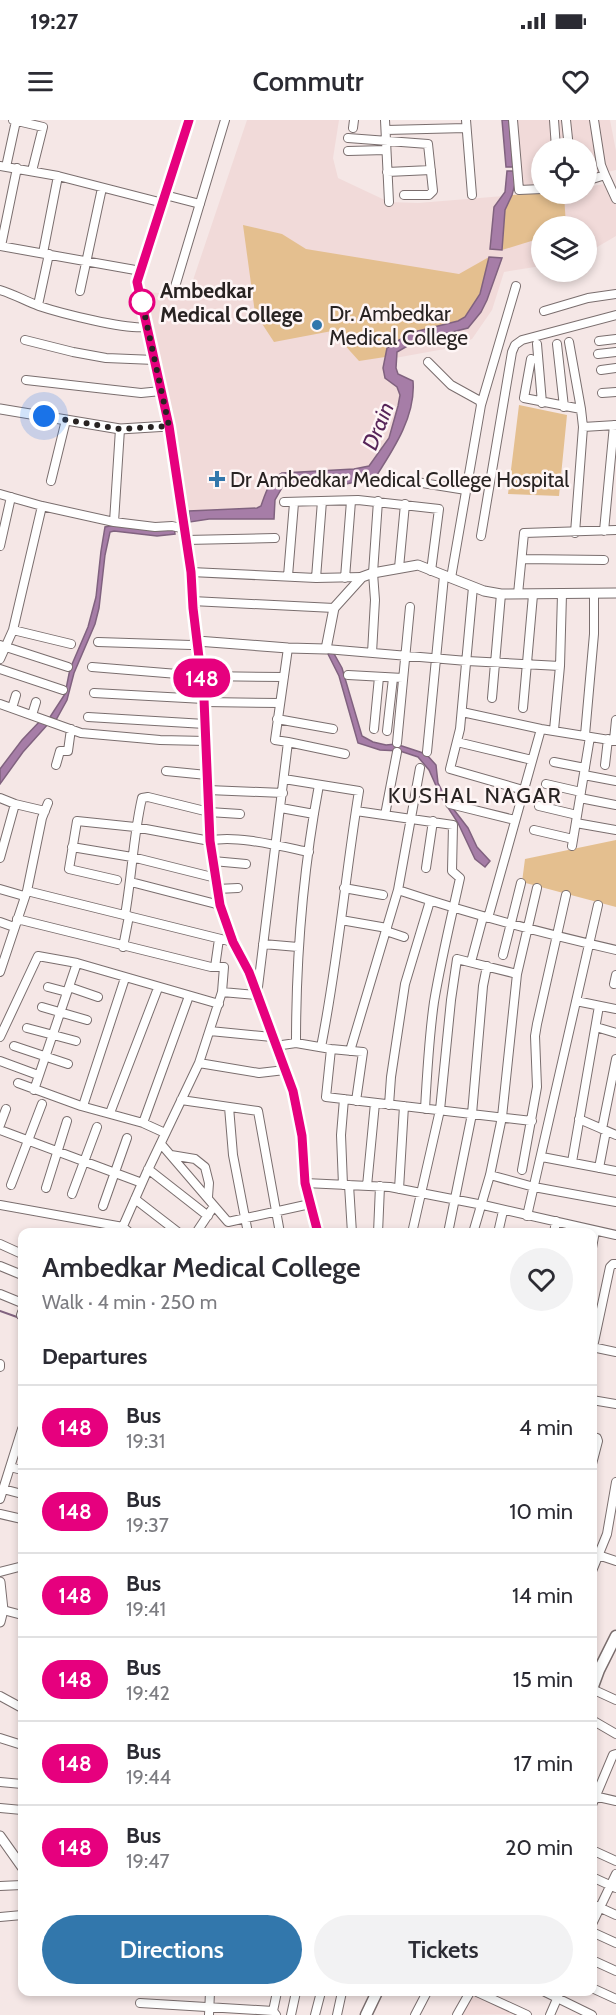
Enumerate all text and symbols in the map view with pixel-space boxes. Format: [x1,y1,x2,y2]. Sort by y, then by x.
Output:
text: 19:27 [30,8,78,35]
icon: menu [24,65,57,98]
text: Commutr [252,65,364,98]
icon: heart [559,65,592,98]
map controls [531,138,597,282]
button: locate [531,138,597,204]
button: layers [531,216,597,282]
place label: Ambedkar Medical College [160,278,303,327]
marker: Ambedkar Medical College [129,289,155,315]
place label: Dr. Ambedkar Medical College [329,301,468,350]
marker: Dr. Ambedkar Medical College [310,318,324,332]
water label: Drain [356,398,400,454]
your location [29,401,59,431]
place label: Dr Ambedkar Medical College Hospital [230,467,569,492]
marker: Dr Ambedkar Medical College Hospital [208,470,226,488]
line badge: 148 [168,658,236,698]
text: 148 [185,666,219,691]
district label: KUSHAL NAGAR [388,782,562,809]
button: heart [510,1248,573,1311]
text: Ambedkar Medical College [42,1250,361,1284]
text: Walk · 4 min · 250 m [42,1290,217,1314]
text: Departures [42,1343,147,1370]
text: Bus [126,1402,161,1429]
text: 4 min [519,1414,573,1441]
text: 148 [58,1415,92,1440]
text: 19:31 [126,1429,165,1453]
text: Bus [126,1486,161,1513]
text: 10 min [509,1498,573,1525]
text: 148 [58,1499,92,1524]
text: 19:37 [126,1513,169,1537]
text: Bus [126,1570,161,1597]
text: 14 min [512,1582,573,1609]
text: 148 [58,1583,92,1608]
text: 19:41 [126,1597,166,1621]
text: Bus [126,1654,161,1681]
text: 15 min [513,1666,573,1693]
text: 148 [58,1667,92,1692]
text: 19:42 [126,1681,170,1705]
text: Bus [126,1738,161,1765]
text: 17 min [514,1750,573,1777]
text: 148 [58,1751,92,1776]
text: 19:44 [126,1765,171,1789]
text: Bus [126,1822,161,1849]
text: 20 min [505,1834,573,1861]
text: 148 [58,1835,92,1860]
text: 19:47 [126,1849,170,1873]
button: Directions [42,1915,302,1984]
button: Tickets [314,1915,573,1984]

